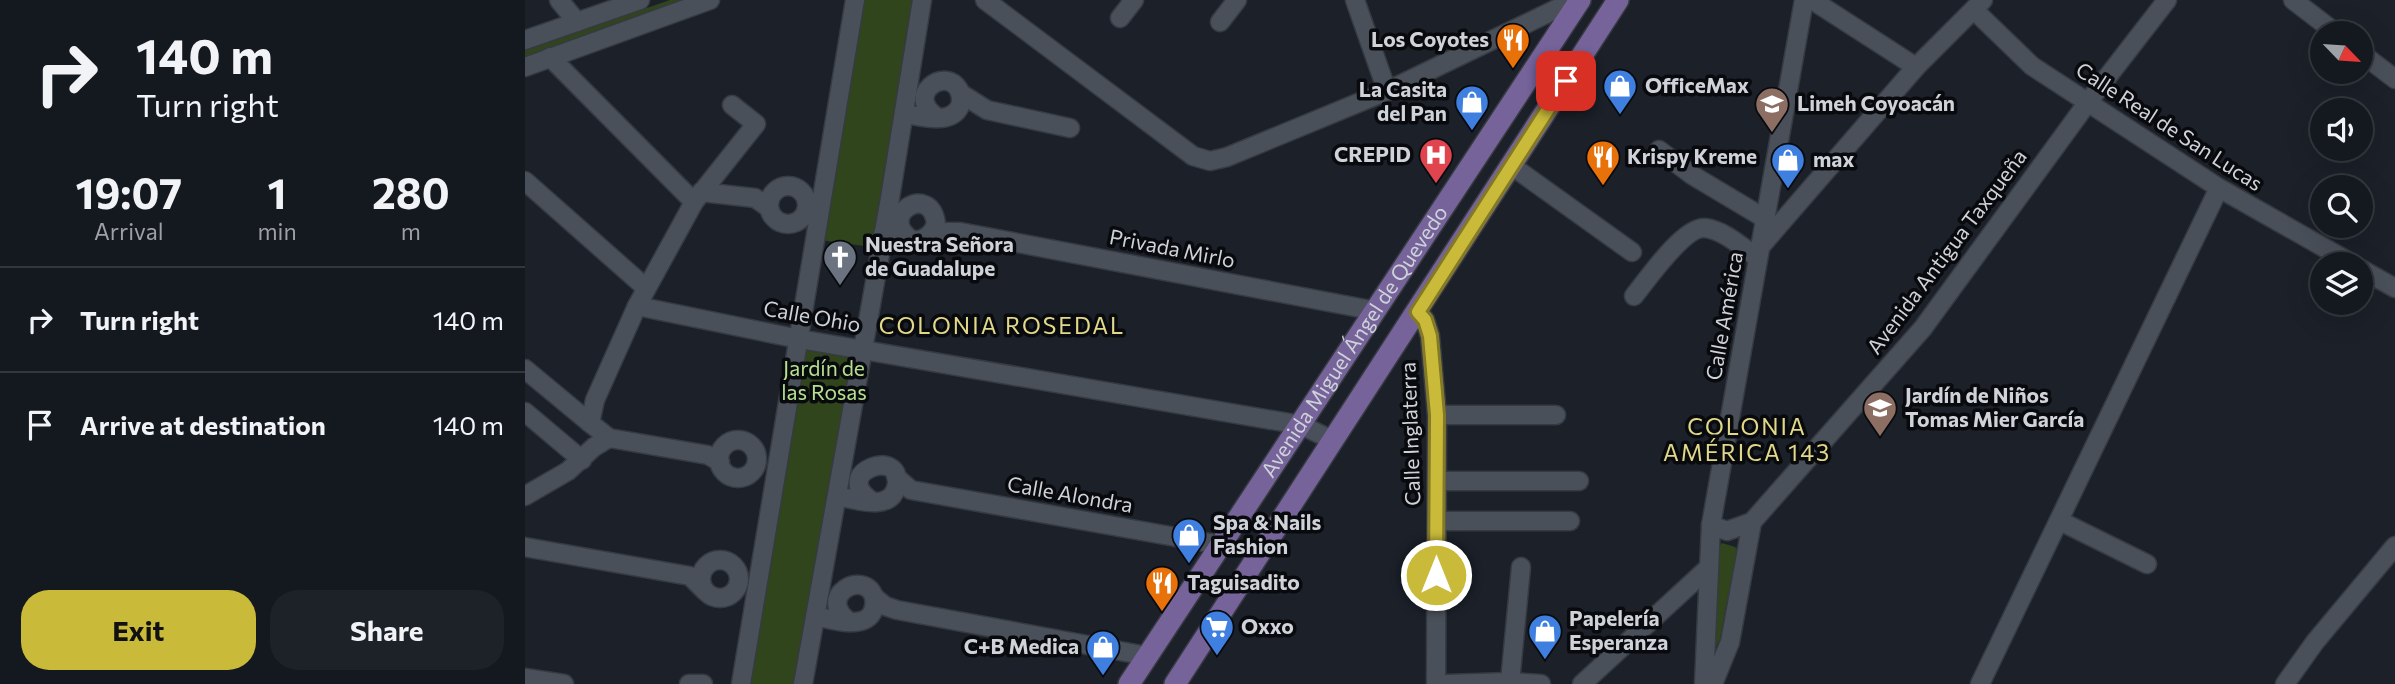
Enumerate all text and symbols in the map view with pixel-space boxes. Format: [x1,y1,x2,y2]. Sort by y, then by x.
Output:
restaurant icon: Los Coyotes [1494,21,1532,70]
north arrow [2310,21,2373,84]
map controls [2310,21,2373,315]
text: 140 m [136,24,273,84]
place label: Los Coyotes [1371,26,1489,51]
icon: right [21,28,112,119]
pin [1536,51,1596,111]
street label: Calle Real de San Lucas [2072,56,2268,195]
icon: arrive [1547,62,1585,100]
shop icon: OfficeMax [1601,67,1639,116]
place label: OfficeMax [1645,72,1749,97]
place label: La Casita del Pan [1359,76,1447,125]
shop icon: La Casita del Pan [1453,83,1491,132]
text: Turn right [136,84,279,124]
school or university icon: Limeh Coyoacán [1753,85,1791,134]
place label: Limeh Coyoacán [1797,90,1955,115]
button: sound [2310,98,2373,161]
hospital icon: CREPID [1417,136,1455,185]
restaurant icon: Krispy Kreme [1584,138,1622,187]
place label: CREPID [1334,141,1411,166]
shop icon: max [1769,141,1807,190]
place label: Krispy Kreme [1627,143,1757,168]
street label: Avenida Antigua Taxqueña [1861,144,2031,358]
place label: max [1813,146,1854,171]
text: 19:07 [75,166,182,218]
text: 1 [268,166,287,218]
text: 280 [372,166,450,218]
button: search [2310,175,2373,238]
street label: Avenida Miguel Ángel de Quevedo [1255,200,1452,481]
text: Arrival [94,217,164,245]
text: min [257,217,297,245]
text: m [401,217,421,245]
street label: Privada Mirlo [1107,223,1237,272]
place label: Nuestra Señora de Guadalupe [865,231,1014,280]
church icon: Nuestra Señora de Guadalupe [821,238,859,287]
street label: Calle América [1700,249,1747,382]
button: layers [2310,252,2373,315]
street label: Calle Ohio [762,295,863,336]
icon: right [21,301,59,339]
text: Turn right [80,304,199,335]
text: 140 m [433,304,504,335]
district label: COLONIA ROSEDAL [879,311,1125,339]
park label: Jardín de las Rosas [781,355,867,404]
street label: Calle Inglaterra [1394,362,1425,506]
place label: Jardín de Niños Tomas Mier García [1905,382,2084,431]
school or university icon: Jardín de Niños Tomas Mier García [1861,389,1899,438]
icon: arrive [21,406,59,444]
text: Arrive at destination [80,409,326,440]
text: 140 m [433,409,504,440]
district label: COLONIA AMÉRICA 143 [1663,412,1831,466]
street label: Calle Alondra [1006,470,1135,517]
place label: Spa & Nails Fashion [1213,509,1322,558]
shop icon: Spa & Nails Fashion [1170,516,1208,565]
position arrow [1399,538,1473,612]
restaurant icon: Taguisadito [1143,564,1181,613]
place label: Taguisadito [1187,569,1300,594]
button: Exit [21,590,256,670]
button: Share [270,590,504,670]
place label: Papelería Esperanza [1569,605,1668,654]
supermarket icon: Oxxo [1198,608,1236,657]
shop icon: Papelería Esperanza [1526,612,1564,661]
place label: Oxxo [1241,613,1294,638]
shop icon: C+B Medica [1084,628,1122,677]
place label: C+B Medica [964,633,1079,658]

